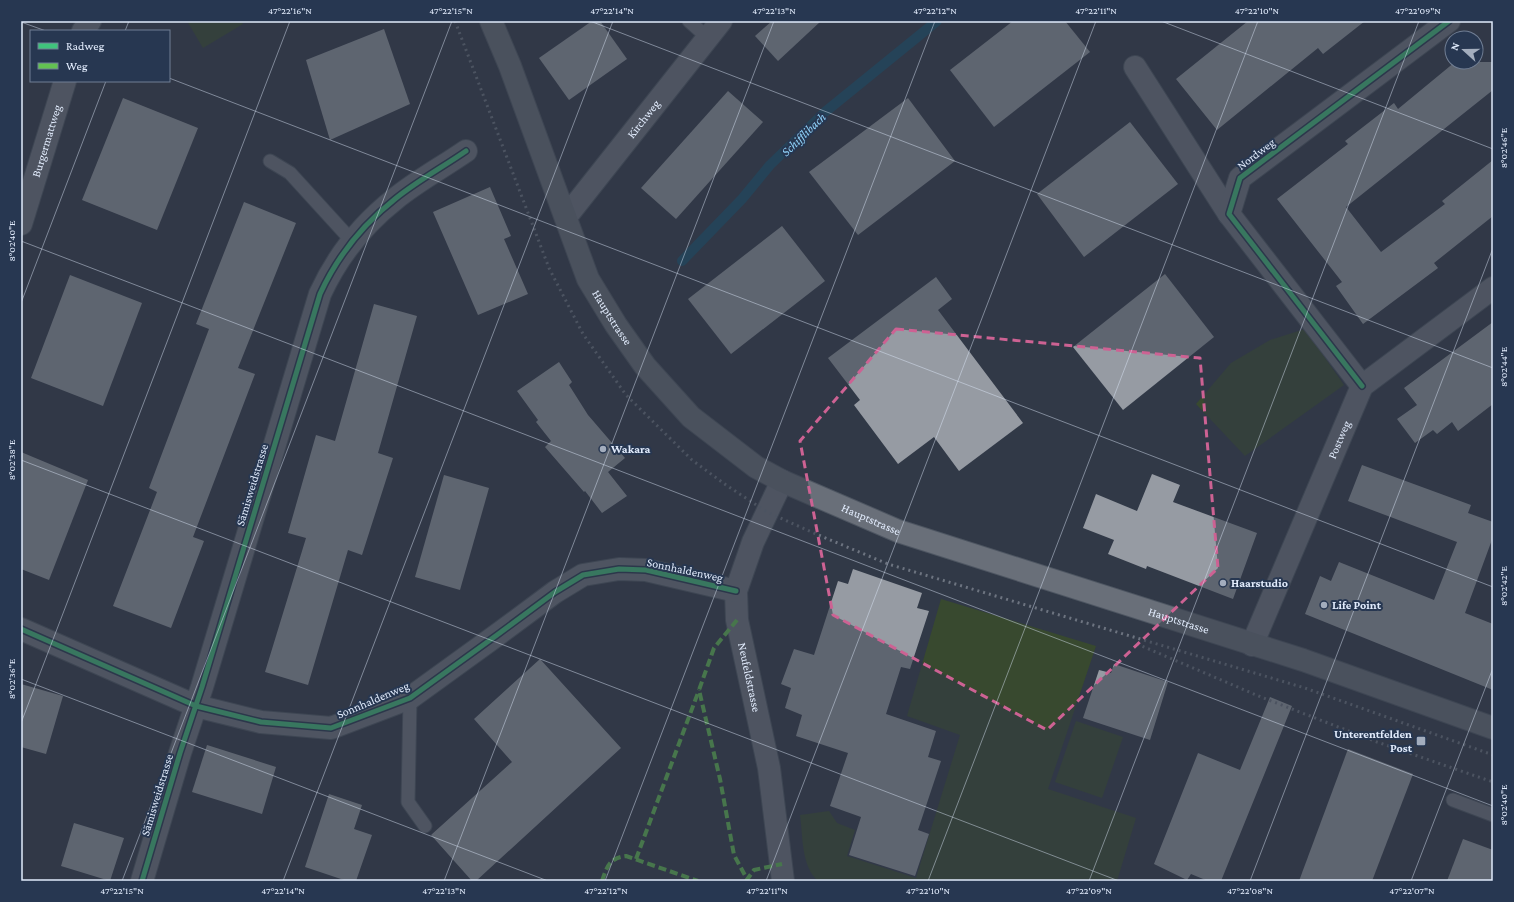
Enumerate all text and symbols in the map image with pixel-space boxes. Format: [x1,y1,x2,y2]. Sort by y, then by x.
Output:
text: 47°22'16"N [268,5,312,16]
text: 47°22'15"N [429,5,473,16]
text: 47°22'14"N [590,5,634,16]
text: 47°22'13"N [752,5,796,16]
text: 47°22'12"N [913,5,957,16]
text: 47°22'11"N [1075,5,1117,16]
text: 47°22'10"N [1235,5,1280,16]
text: 47°22'09"N [1395,5,1441,16]
legend [30,30,170,82]
north arrow [1444,30,1484,70]
text: Radweg [66,39,104,53]
text: N [1448,40,1462,52]
text: Weg [66,59,88,73]
street label: Kirchweg [624,97,663,141]
street label: Burgermattweg [29,103,64,179]
water label: Schifflibach [778,109,829,159]
text: 8°02'46"E [1498,127,1509,168]
street label: Nordweg [1234,135,1278,173]
text: 8°02'40"E [6,220,17,261]
street label: Hauptstrasse [589,287,635,348]
text: 8°02'44"E [1498,346,1509,387]
street label: Postweg [1325,418,1354,461]
text: 8°02'38"E [6,439,17,480]
street label: Sämisweidstrasse [233,442,271,528]
place label: Wakara [610,442,651,456]
marker: Wakara [598,444,608,454]
street label: Hauptstrasse [839,501,903,538]
street label: Sonnhaldenweg [646,555,725,585]
text: 8°02'42"E [1498,565,1509,606]
place label: Haarstudio [1231,576,1288,590]
marker: Haarstudio [1218,578,1228,588]
place label: Life Point [1332,598,1382,612]
marker: Life Point [1319,600,1329,610]
street label: Hauptstrasse [1147,604,1211,637]
street label: Neufeldstrasse [735,641,764,713]
text: 8°02'36"E [6,658,17,699]
street label: Sonnhaldenweg [335,678,412,722]
place label: Unterentfelden Post [1334,727,1413,755]
marker: Unterentfelden Post [1415,735,1427,747]
street label: Sämisweidstrasse [138,752,176,838]
text: 8°02'40"E [1498,784,1509,825]
text: 47°22'15"N [100,885,144,896]
text: 47°22'14"N [261,885,305,896]
text: 47°22'13"N [422,885,466,896]
text: 47°22'12"N [584,885,628,896]
text: 47°22'11"N [746,885,788,896]
text: 47°22'10"N [906,885,951,896]
text: 47°22'09"N [1066,885,1112,896]
text: 47°22'08"N [1227,885,1273,896]
text: 47°22'07"N [1389,885,1435,896]

